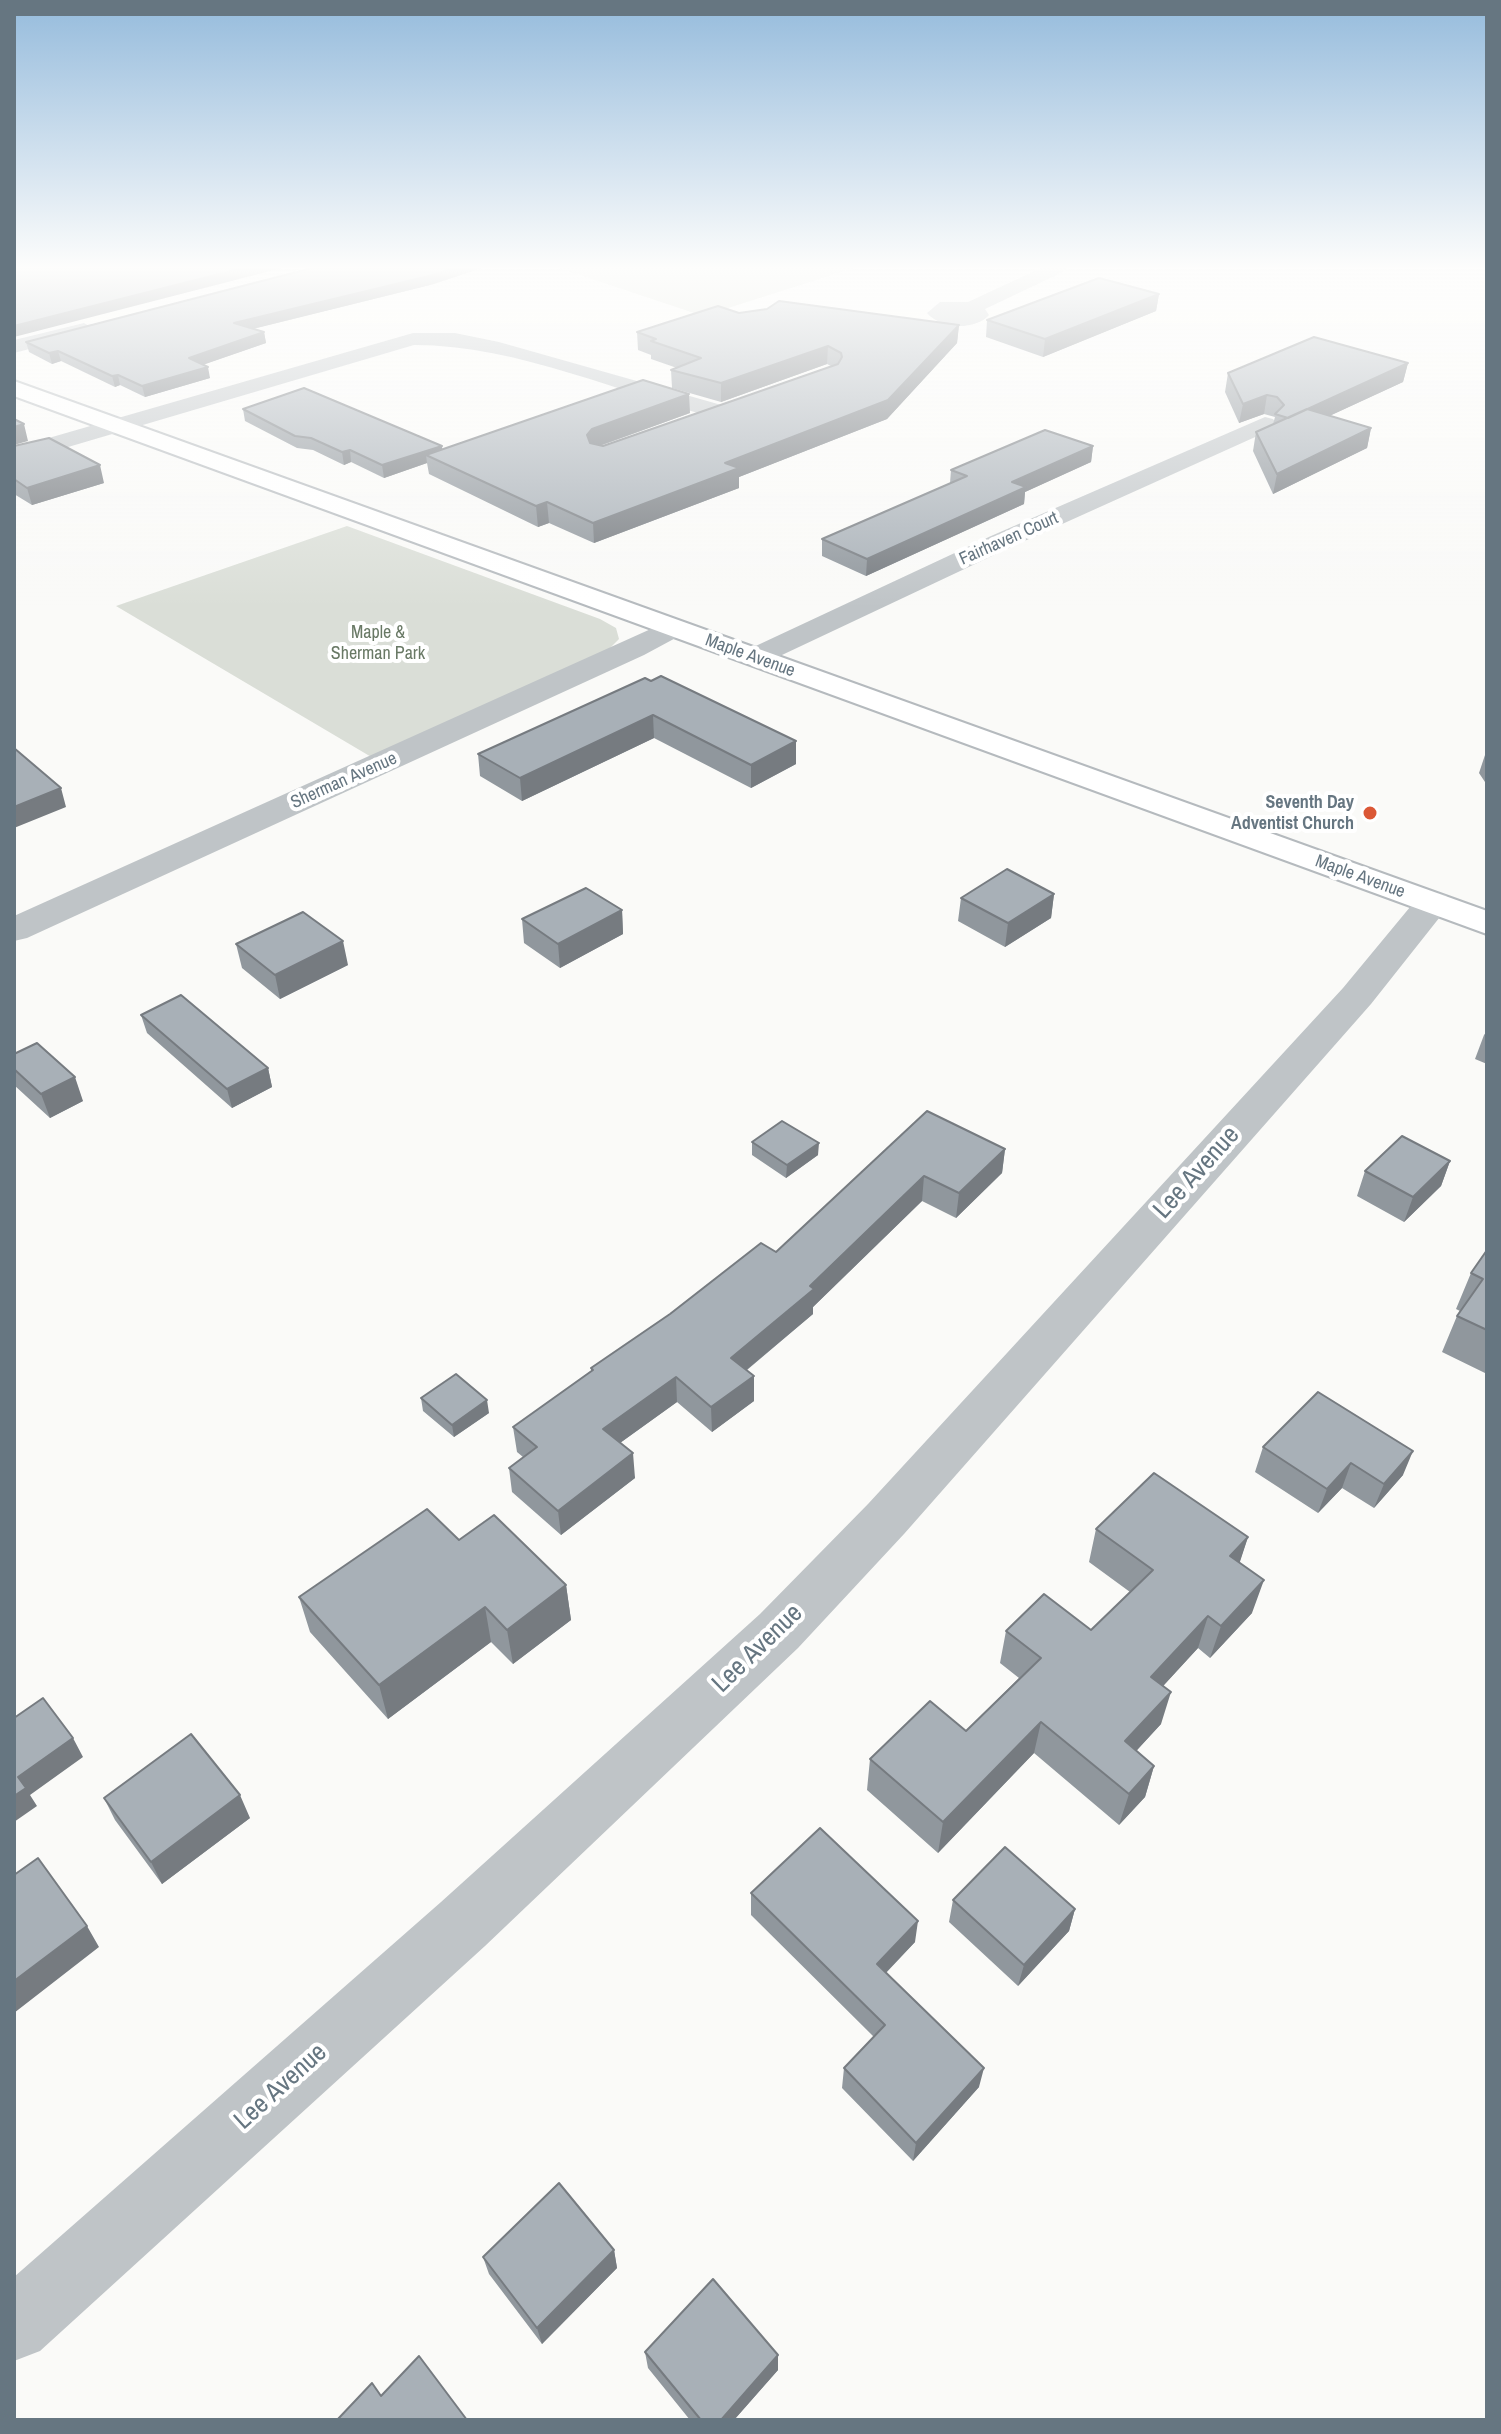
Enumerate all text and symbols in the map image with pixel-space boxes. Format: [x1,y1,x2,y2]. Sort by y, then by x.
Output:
street label: Fairhaven Court [956,508,1062,570]
park label: Maple & Sherman Park [331,622,425,664]
street label: Maple Avenue [702,630,798,682]
street label: Sherman Avenue [288,748,400,814]
place label: Seventh Day Adventist Church [1231,792,1354,834]
marker: Seventh Day Adventist Church [1361,804,1379,822]
street label: Maple Avenue [1312,851,1408,903]
street label: Lee Avenue [1147,1120,1247,1226]
street label: Lee Avenue [706,1598,810,1700]
street label: Lee Avenue [228,2037,334,2137]

